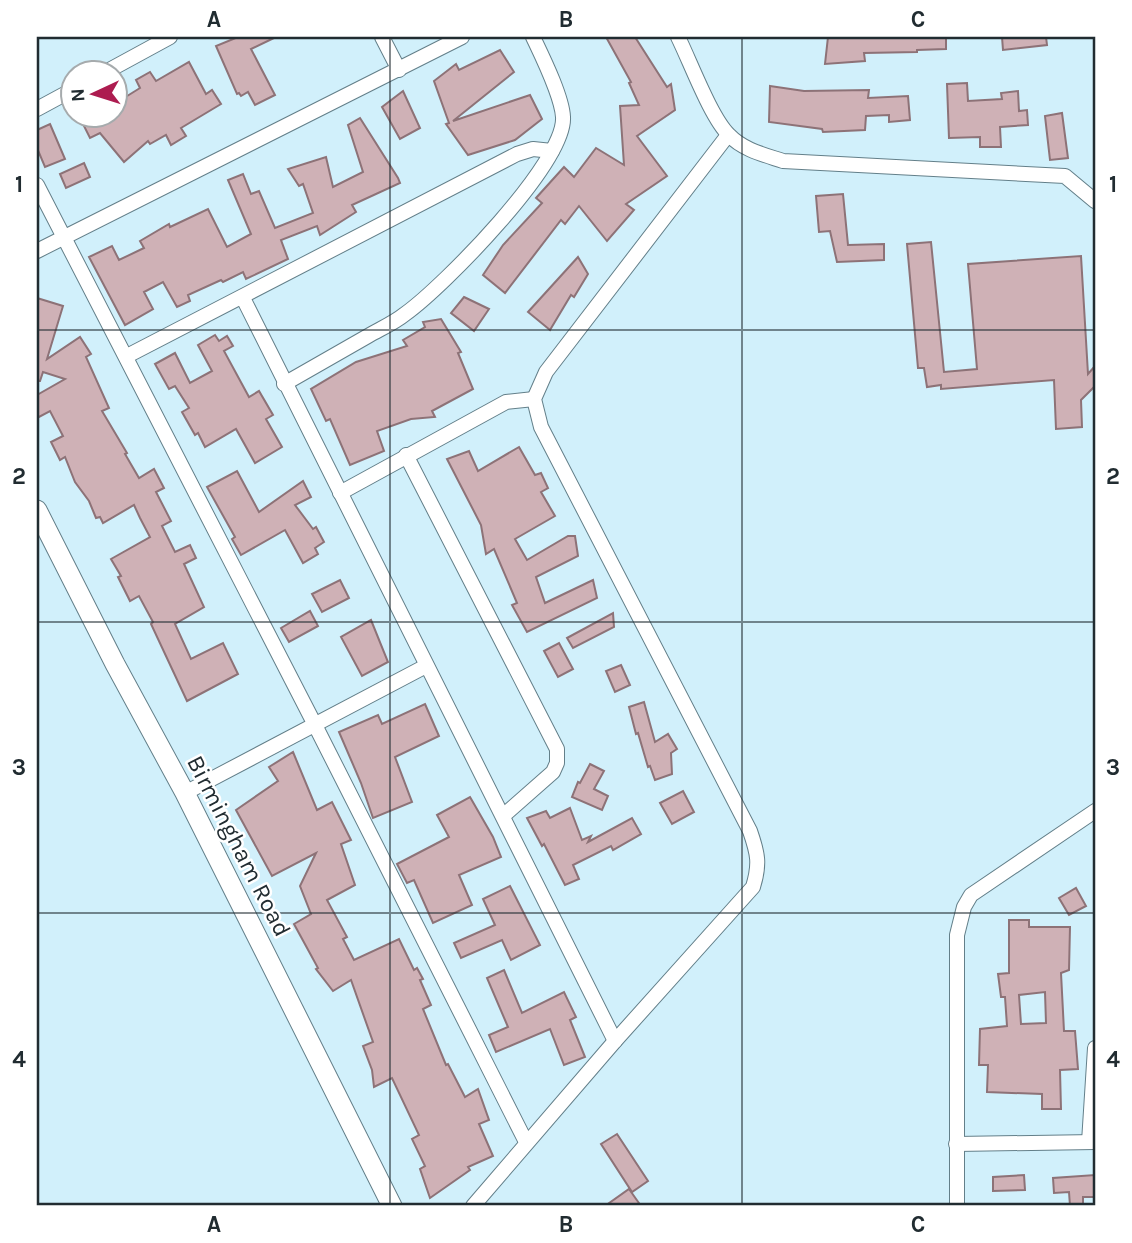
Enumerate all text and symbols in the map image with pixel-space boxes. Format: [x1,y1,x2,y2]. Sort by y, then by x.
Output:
text: A [207,6,221,33]
text: B [559,6,573,33]
text: C [911,6,925,33]
north arrow [60,60,130,130]
text: N [67,88,89,103]
text: 1 [15,171,23,198]
text: 1 [1109,171,1117,198]
text: 2 [12,463,26,490]
text: 2 [1106,463,1120,490]
street label: Birmingham Road [181,751,297,941]
text: 3 [12,754,26,781]
text: 3 [1106,754,1120,781]
text: 4 [12,1046,26,1073]
text: 4 [1106,1046,1120,1073]
text: A [207,1211,221,1238]
text: B [559,1211,573,1238]
text: C [911,1211,925,1238]

